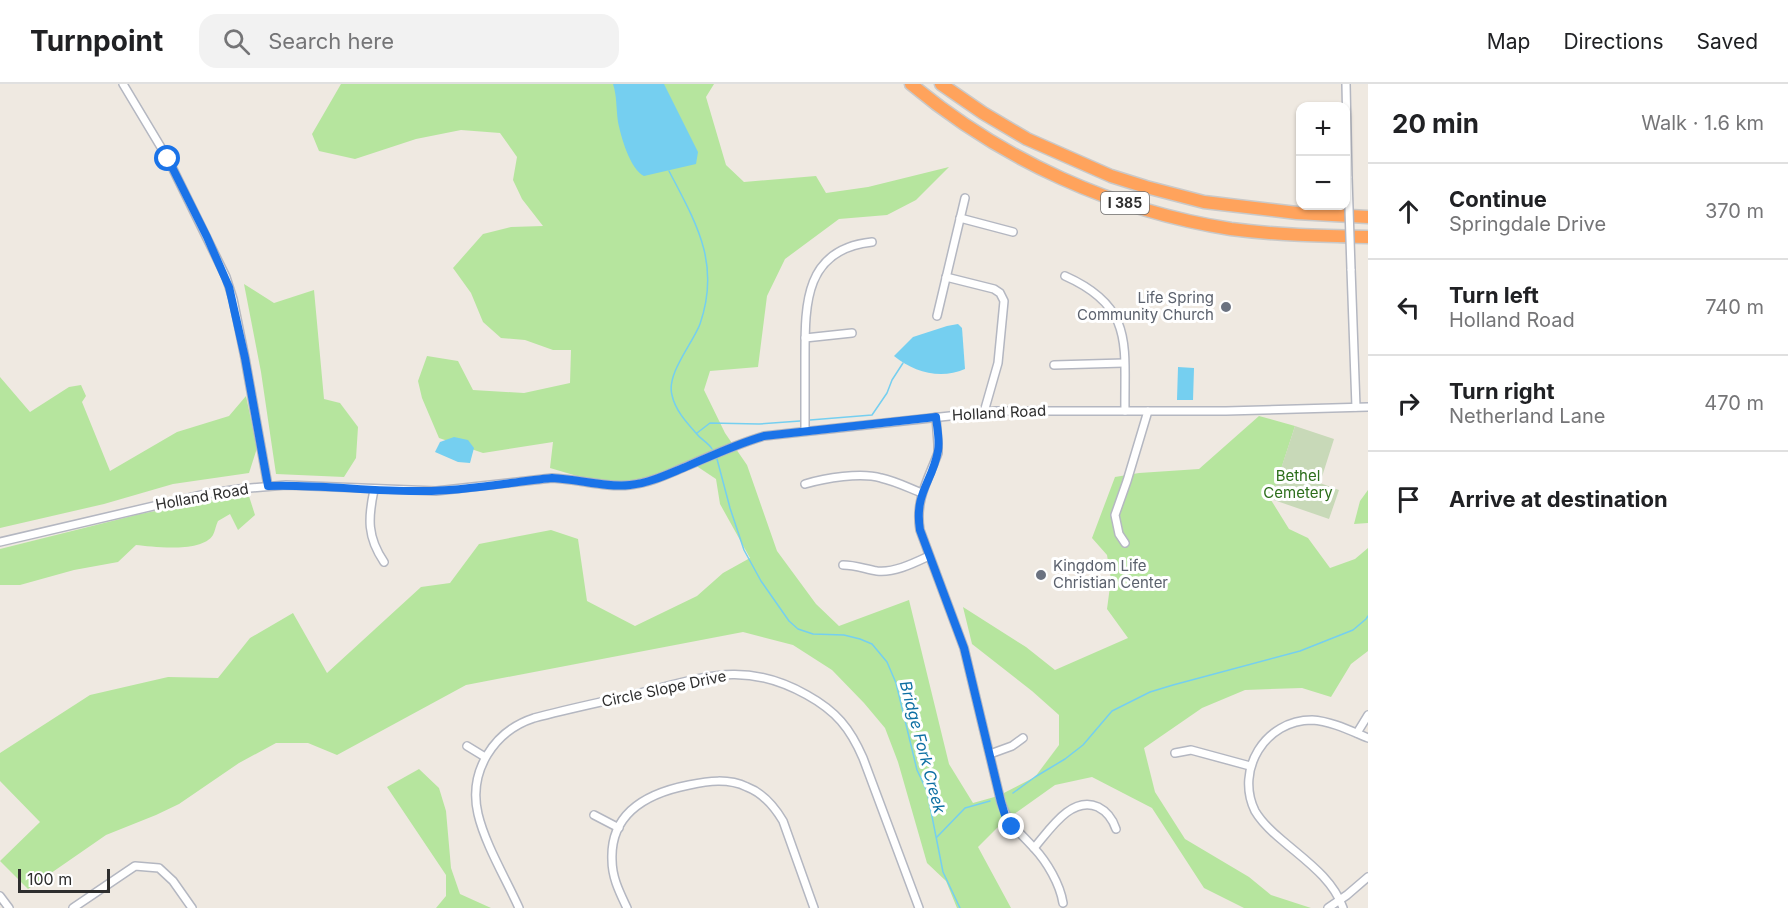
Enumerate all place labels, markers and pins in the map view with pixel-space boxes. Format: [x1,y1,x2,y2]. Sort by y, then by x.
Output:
place label: Life Spring Community Church [1077,288,1214,324]
marker: Life Spring Community Church [1219,300,1233,314]
place label: Kingdom Life Christian Center [1053,556,1168,592]
marker: Kingdom Life Christian Center [1034,568,1048,582]

